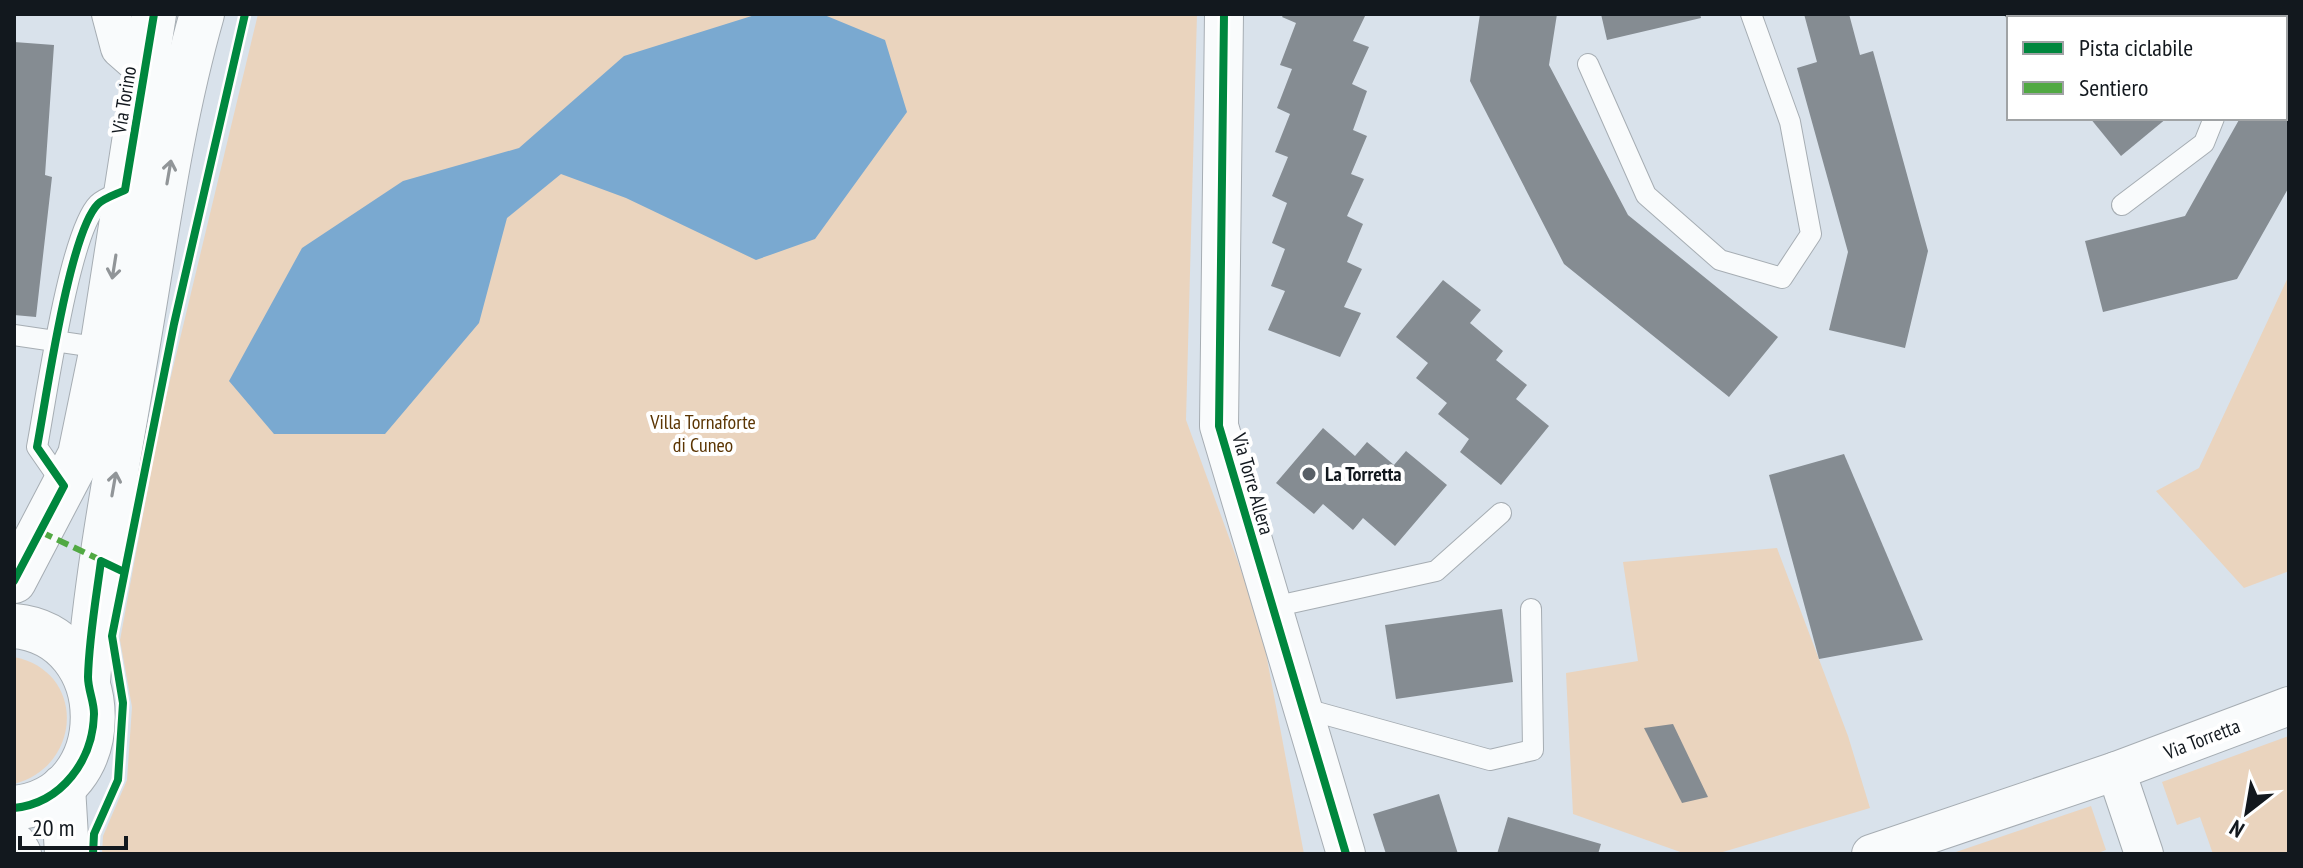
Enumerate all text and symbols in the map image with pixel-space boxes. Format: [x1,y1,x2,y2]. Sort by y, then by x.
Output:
legend [2007,16,2287,120]
text: Pista ciclabile [2079,32,2193,63]
street label: Via Torino [106,64,142,137]
text: Sentiero [2079,72,2148,103]
one-way arrow [162,160,177,186]
one-way arrow [106,254,121,279]
park label: Villa Tornaforte di Cuneo [649,409,756,458]
street label: Via Torre Allera [1226,429,1280,538]
place label: La Torretta [1325,461,1402,487]
marker: La Torretta [1300,465,1318,483]
one-way arrow [108,472,123,497]
street label: Via Torretta [2160,713,2244,766]
north arrow [2207,772,2287,852]
scale bar [20,800,126,850]
text: 20 m [32,812,74,843]
text: N [2224,814,2249,844]

